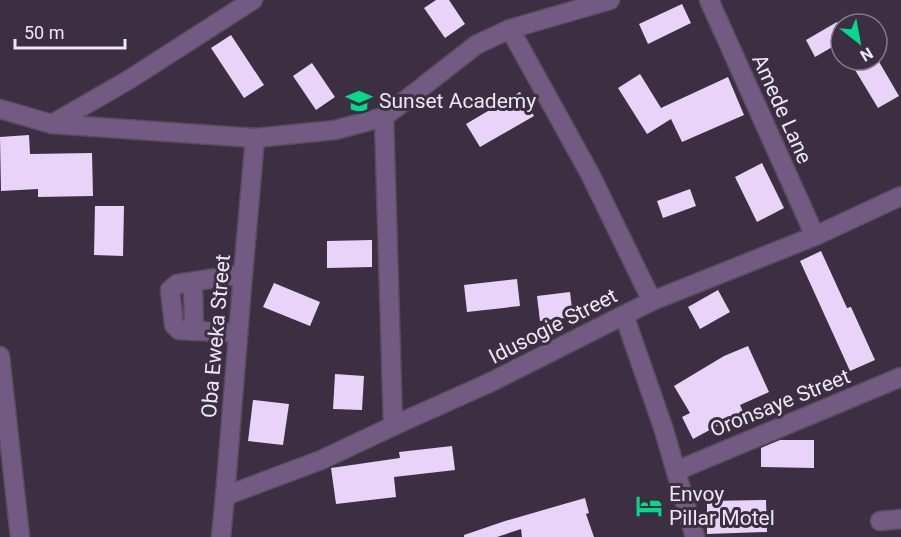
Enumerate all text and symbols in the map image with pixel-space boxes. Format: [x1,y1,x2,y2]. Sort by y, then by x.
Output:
scale bar [15,12,124,50]
north arrow [829,12,889,72]
text: 50 m [24,22,64,43]
text: N [857,43,876,65]
street label: Amede Lane [747,51,817,167]
school or university icon: Sunset Academy [344,86,374,116]
place label: Sunset Academy [379,89,536,113]
street label: Oba Eweka Street [197,253,235,419]
street label: Idusogie Street [485,283,621,369]
street label: Oronsaye Street [707,364,853,442]
place label: Envoy Pillar Motel [669,482,775,530]
hotel icon: Envoy Pillar Motel [634,491,664,521]

